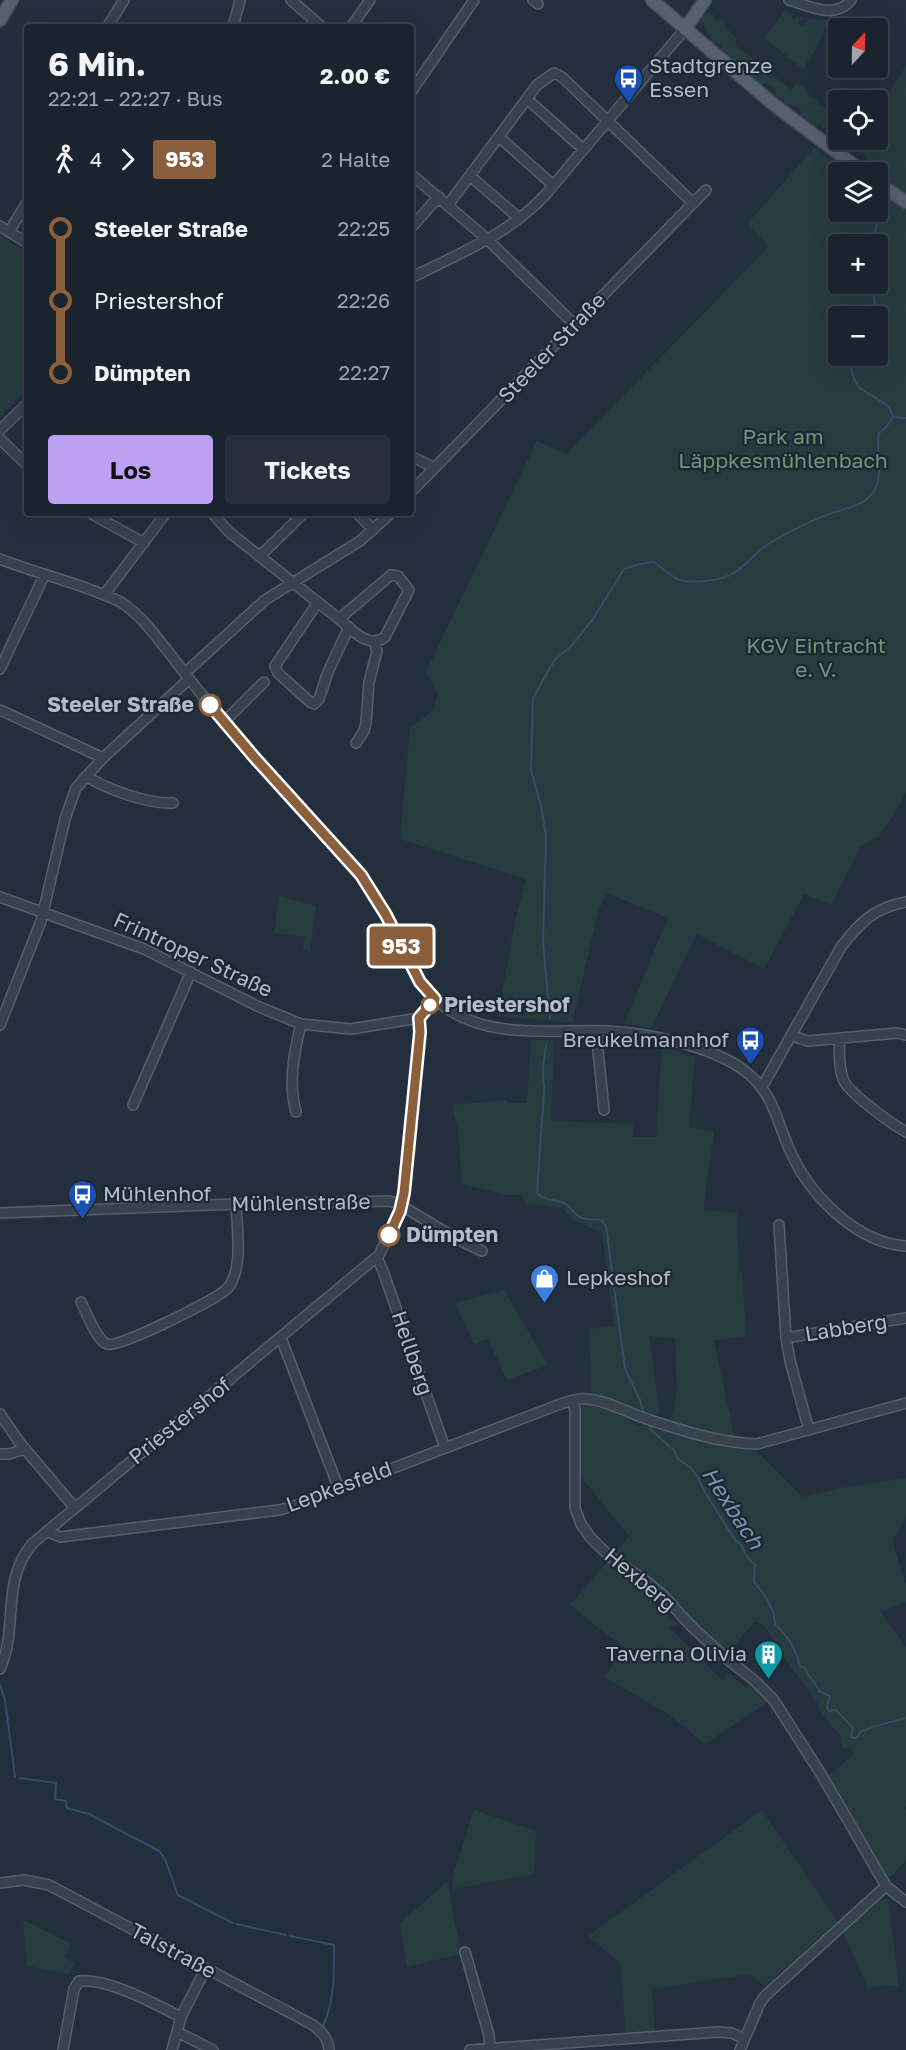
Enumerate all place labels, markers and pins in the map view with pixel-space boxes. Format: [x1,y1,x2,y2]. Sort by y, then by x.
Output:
place label: Stadtgrenze Essen [649,52,772,102]
bus stop icon: Stadtgrenze Essen [612,62,644,104]
place label: Steeler Straße [47,691,194,717]
marker: Steeler Straße [199,694,221,716]
place label: Priestershof [444,991,570,1017]
marker: Priestershof [421,996,439,1014]
bus stop icon: Breukelmannhof [734,1024,766,1066]
place label: Breukelmannhof [562,1026,729,1052]
bus stop icon: Mühlenhof [66,1178,98,1220]
place label: Mühlenhof [103,1180,212,1206]
place label: Dümpten [406,1221,498,1247]
marker: Dümpten [378,1224,400,1246]
shop icon: Lepkeshof [529,1262,561,1304]
place label: Lepkeshof [566,1264,671,1290]
building icon: Taverna Olivia [752,1638,784,1680]
place label: Taverna Olivia [606,1640,747,1666]

